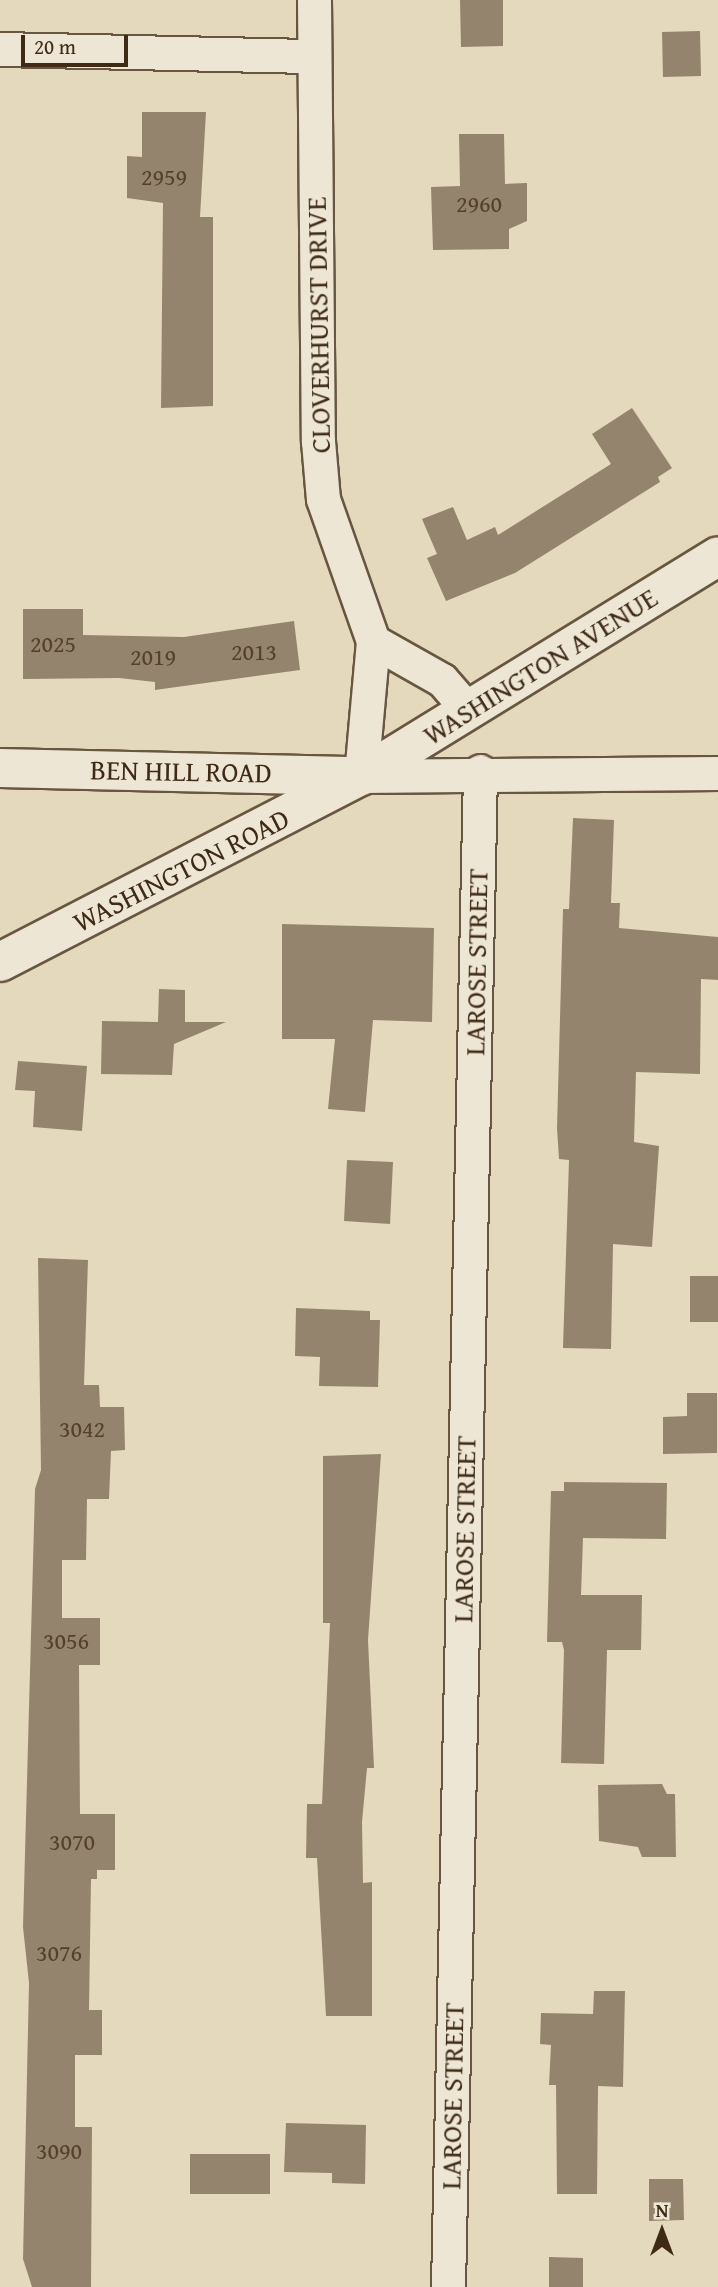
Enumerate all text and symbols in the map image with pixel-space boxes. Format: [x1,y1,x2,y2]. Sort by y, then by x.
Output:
scale bar [24,21,131,65]
text: 20 m [34,31,76,62]
house number: 2959 [141,163,187,191]
house number: 2960 [456,190,502,218]
street label: CLOVERHURST DRIVE [299,196,337,454]
street label: WASHINGTON AVENUE [417,580,663,752]
house number: 2025 [30,630,76,658]
house number: 2013 [231,638,277,666]
house number: 2019 [130,643,176,671]
street label: BEN HILL ROAD [90,753,272,789]
street label: WASHINGTON ROAD [67,801,295,939]
street label: LAROSE STREET [458,868,494,1056]
house number: 3042 [59,1415,105,1443]
street label: LAROSE STREET [446,1435,482,1623]
house number: 3056 [43,1627,89,1655]
house number: 3070 [49,1828,95,1856]
house number: 3076 [36,1939,82,1967]
street label: LAROSE STREET [434,2002,470,2190]
house number: 3090 [36,2137,82,2165]
north arrow [627,2196,697,2266]
text: N [656,2196,668,2224]

